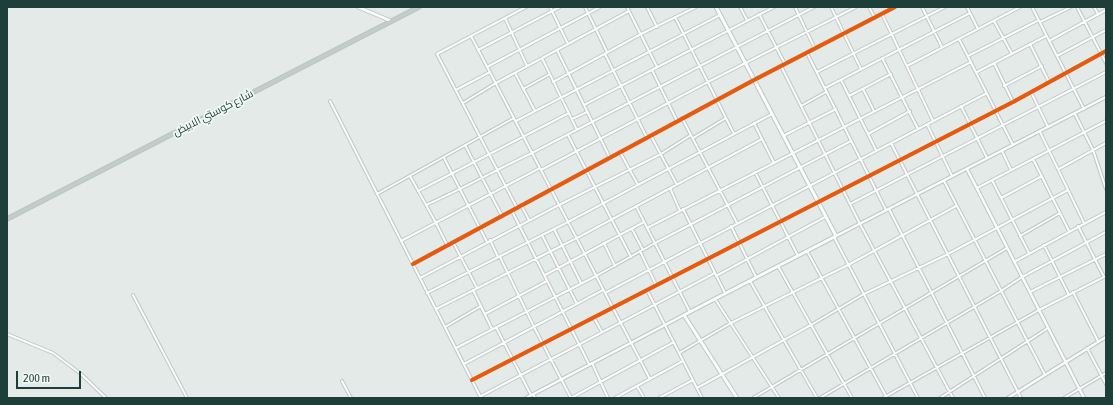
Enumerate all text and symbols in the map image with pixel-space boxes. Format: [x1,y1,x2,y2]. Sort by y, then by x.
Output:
street label: شارع كوستي الابيض [171,87,255,139]
scale bar [18,363,83,389]
text: 200 m [23,371,50,385]

